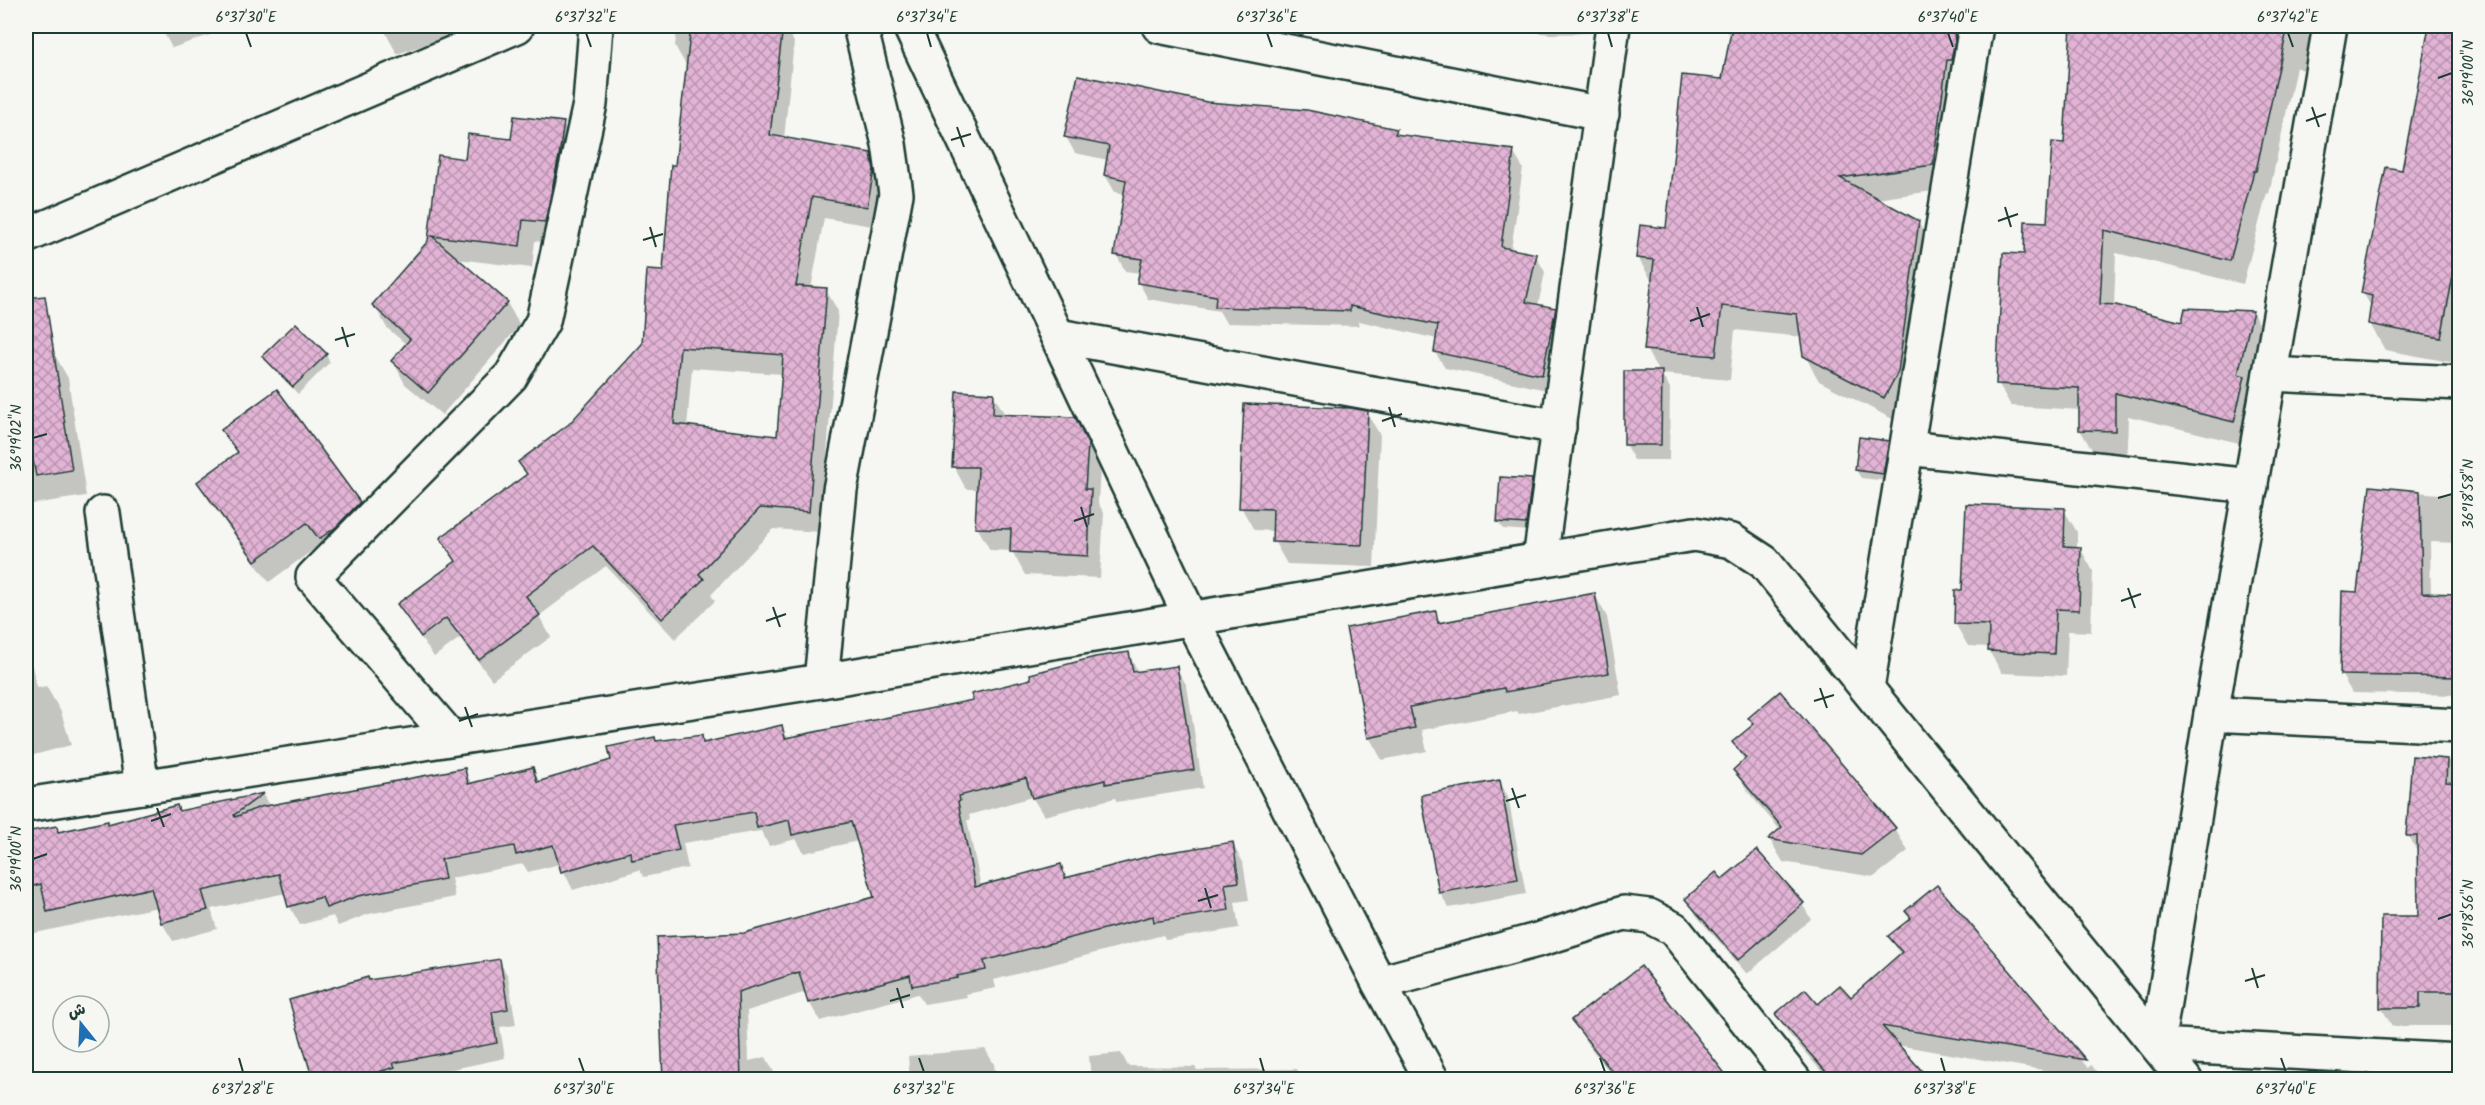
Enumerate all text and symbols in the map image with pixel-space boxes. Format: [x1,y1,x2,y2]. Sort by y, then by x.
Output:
text: 6°37'30"E [216,6,278,30]
text: 6°37'32"E [555,6,618,30]
text: 6°37'34"E [896,6,959,30]
text: 6°37'36"E [1236,6,1299,30]
text: 6°37'38"E [1577,6,1640,30]
text: 6°37'40"E [1918,6,1980,30]
text: 6°37'42"E [2257,6,2320,30]
text: 36°19'00"N [2457,40,2481,106]
text: 36°19'02"N [5,404,29,472]
text: 36°18'58"N [2457,459,2481,529]
text: 36°19'00"N [5,826,29,892]
text: 36°18'56"N [2457,879,2481,949]
north arrow [51,994,111,1054]
text: ش [65,997,89,1026]
text: 6°37'28"E [212,1078,276,1102]
text: 6°37'30"E [554,1078,616,1102]
text: 6°37'32"E [893,1078,956,1102]
text: 6°37'34"E [1233,1078,1296,1102]
text: 6°37'36"E [1574,1078,1637,1102]
text: 6°37'38"E [1914,1078,1977,1102]
text: 6°37'40"E [2256,1078,2318,1102]

